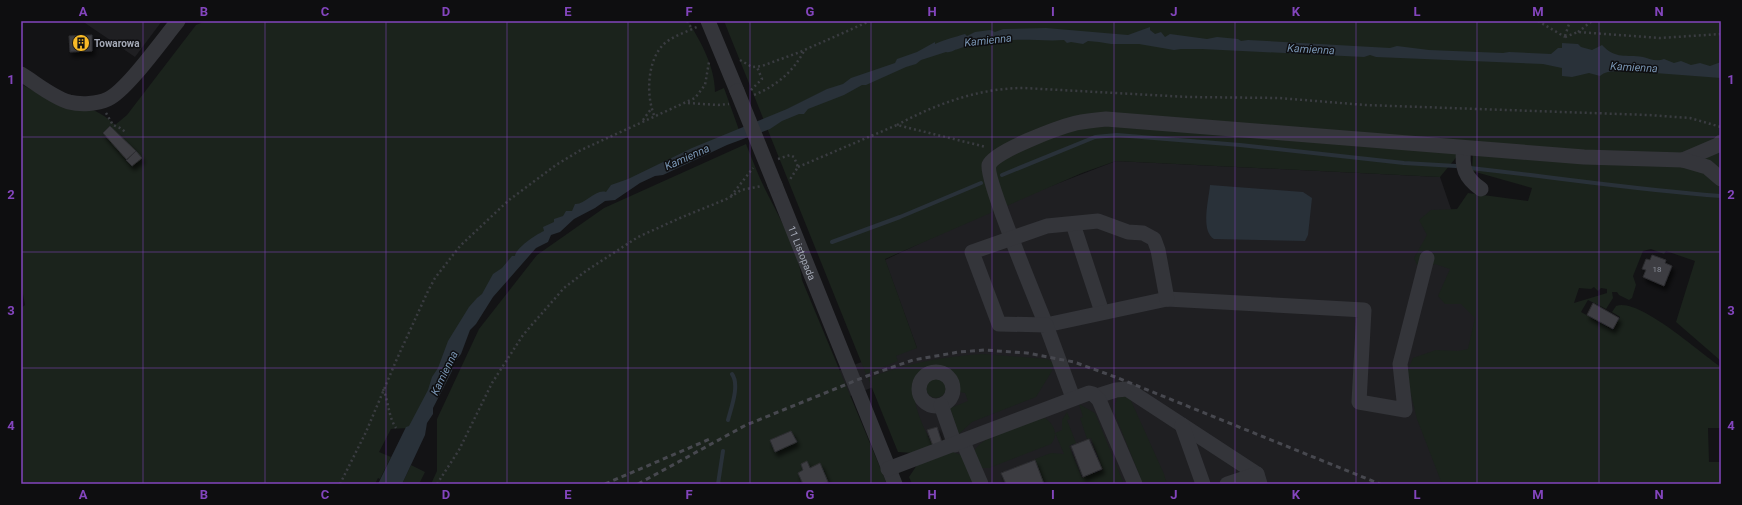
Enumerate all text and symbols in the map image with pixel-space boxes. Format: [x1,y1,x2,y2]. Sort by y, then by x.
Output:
text: A [79,4,88,19]
text: B [200,4,208,19]
text: C [321,4,330,19]
text: D [442,4,450,19]
text: E [564,4,572,19]
text: F [685,4,693,19]
text: G [806,4,815,19]
text: H [927,4,937,19]
text: I [1051,4,1055,19]
text: J [1170,4,1178,19]
text: K [1292,4,1301,19]
text: L [1413,4,1421,19]
text: M [1532,4,1544,19]
text: N [1654,4,1664,19]
water label: Kamienna [964,32,1013,49]
building icon: Towarowa [71,33,91,53]
place label: Towarowa [94,38,140,49]
water label: Kamienna [1287,42,1335,57]
water label: Kamienna [1610,60,1658,75]
text: 1 [7,72,15,87]
text: 1 [1727,72,1735,87]
water label: Kamienna [663,142,712,173]
text: 2 [7,187,15,202]
text: 2 [1727,187,1735,202]
street label: 11 Listopada [786,224,818,282]
house number: 18 [1653,265,1662,274]
text: 3 [7,303,15,318]
text: 3 [1727,303,1735,318]
water label: Kamienna [428,349,461,398]
text: 4 [7,418,15,433]
text: 4 [1727,418,1735,433]
text: A [79,487,88,502]
text: B [200,487,208,502]
text: C [321,487,330,502]
text: D [442,487,450,502]
text: E [564,487,572,502]
text: F [685,487,693,502]
text: G [806,487,815,502]
text: H [927,487,937,502]
text: I [1051,487,1055,502]
text: J [1170,487,1178,502]
text: K [1292,487,1301,502]
text: L [1413,487,1421,502]
text: M [1532,487,1544,502]
text: N [1654,487,1664,502]

